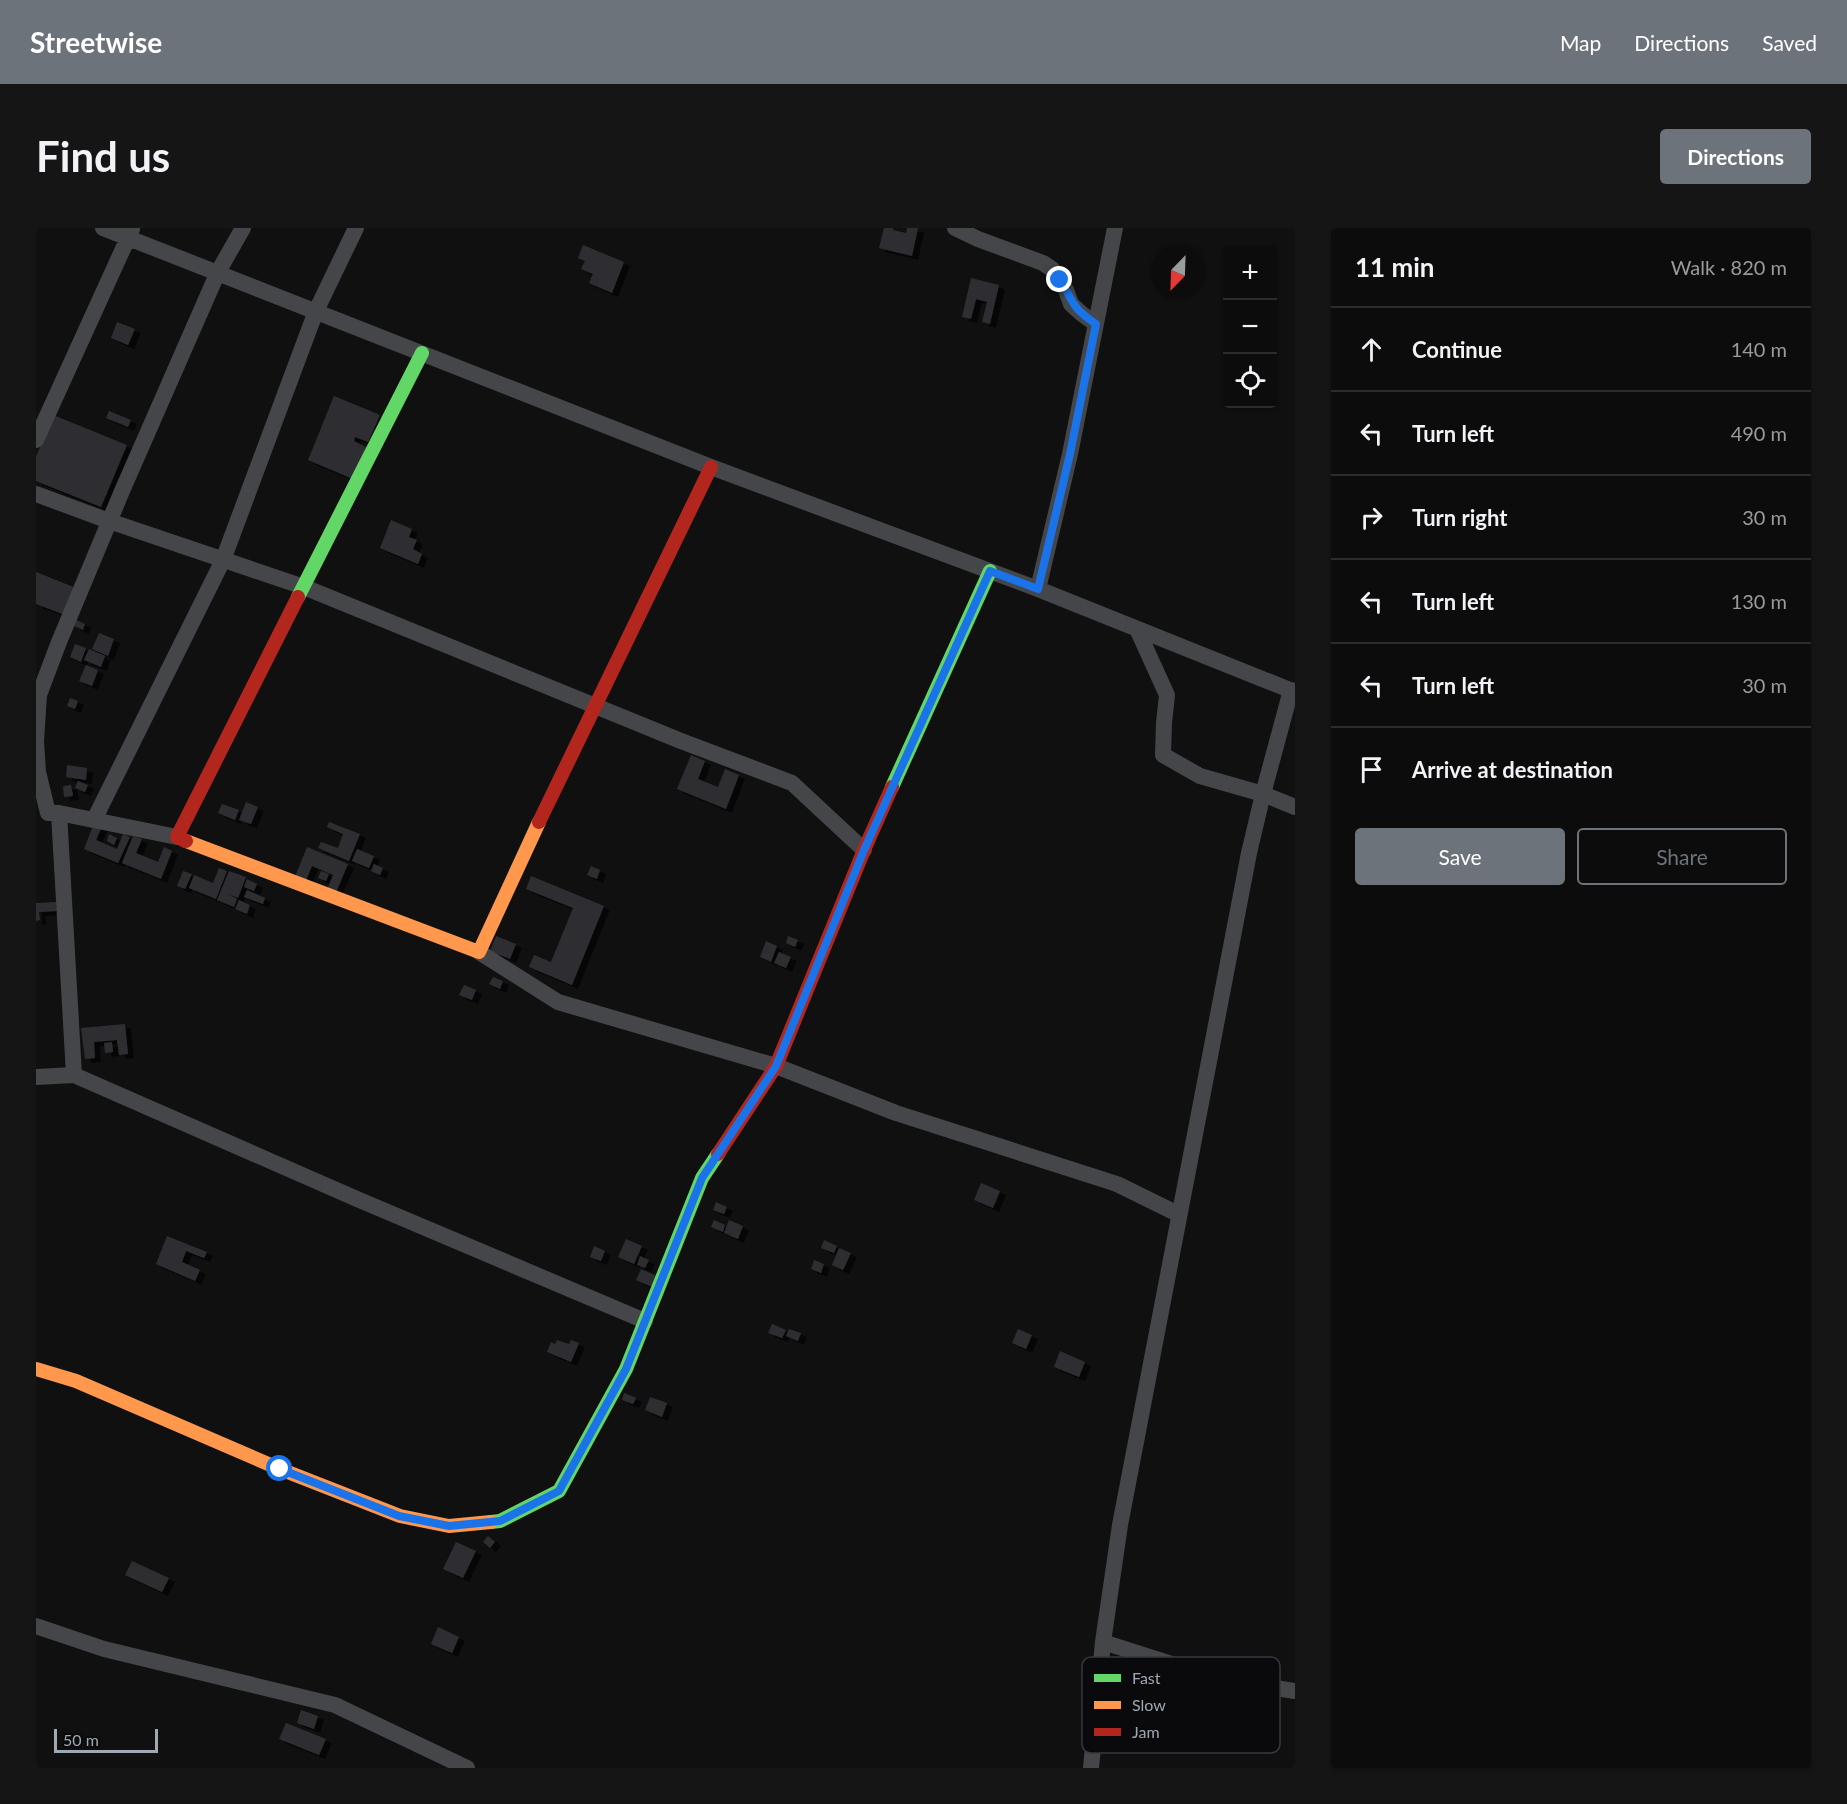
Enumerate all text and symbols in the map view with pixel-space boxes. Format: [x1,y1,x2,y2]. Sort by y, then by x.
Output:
text: Streetwise [30,25,162,59]
text: Map [1560,30,1601,55]
text: Directions [1634,30,1729,55]
text: Saved [1762,30,1817,55]
button: Directions [1660,129,1811,184]
text: Find us [36,131,170,181]
north arrow [1151,246,1205,300]
map controls [1223,246,1277,408]
button: + [1223,246,1277,300]
text: 11 min [1355,251,1435,283]
text: Walk · 820 m [1671,255,1787,279]
route end [1046,266,1072,292]
button: − [1223,300,1277,354]
icon: ahead [1355,333,1388,366]
text: Continue [1412,336,1502,363]
text: 140 m [1731,337,1787,361]
button: locate [1223,354,1277,408]
icon: left [1355,417,1388,450]
text: Turn left [1412,420,1494,447]
text: 490 m [1731,421,1787,445]
icon: right [1355,501,1388,534]
text: Turn right [1412,504,1507,531]
text: 30 m [1742,505,1787,529]
icon: left [1355,585,1388,618]
text: Turn left [1412,588,1494,615]
text: 130 m [1731,589,1787,613]
icon: left [1355,669,1388,702]
text: Turn left [1412,672,1494,699]
text: 30 m [1742,673,1787,697]
icon: arrive [1355,753,1388,786]
text: Arrive at destination [1412,756,1613,783]
button: Save [1355,828,1565,885]
button: Share [1577,828,1787,885]
route start [266,1455,292,1481]
legend [1082,1657,1280,1753]
text: Fast [1132,1668,1161,1687]
text: Slow [1132,1695,1166,1714]
text: Jam [1132,1722,1160,1741]
scale bar [54,1726,158,1754]
text: 50 m [63,1730,99,1749]

